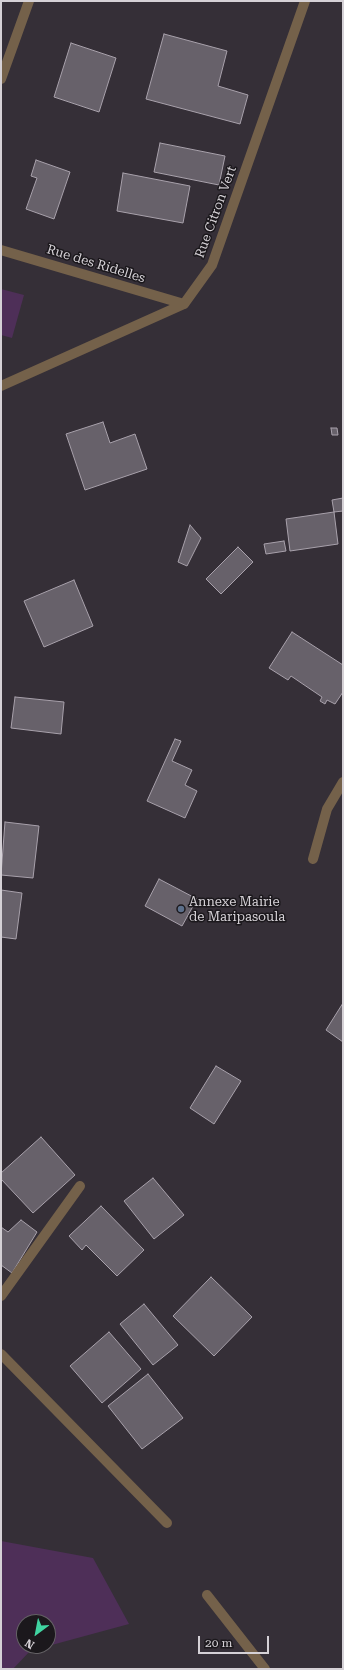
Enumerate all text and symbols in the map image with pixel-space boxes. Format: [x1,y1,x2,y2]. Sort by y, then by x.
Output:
street label: Rue Citron Vert [192,164,240,260]
street label: Rue des Ridelles [45,242,147,286]
place label: Annexe Mairie de Maripasoula [189,894,285,925]
marker: Annexe Mairie de Maripasoula [176,904,186,914]
north arrow [16,1614,56,1654]
scale bar [200,1628,271,1654]
text: N [23,1636,37,1652]
text: 20 m [205,1636,232,1650]

